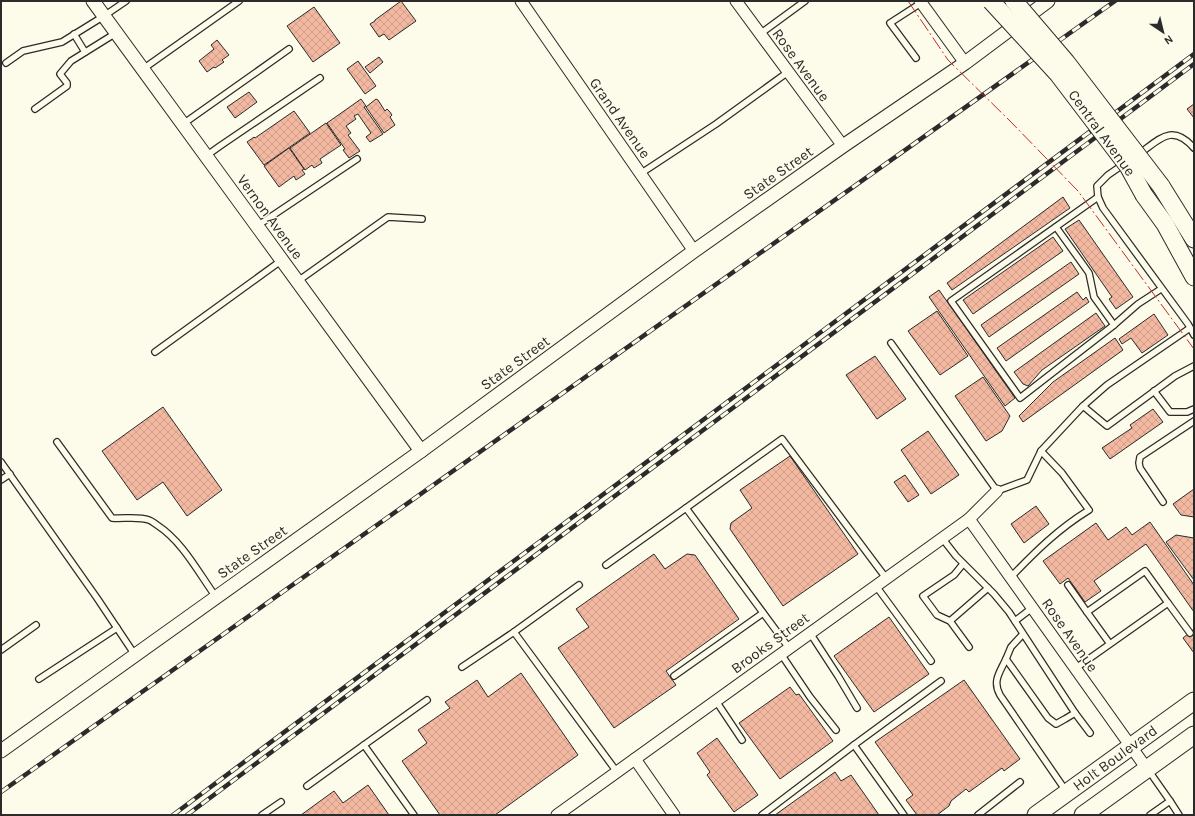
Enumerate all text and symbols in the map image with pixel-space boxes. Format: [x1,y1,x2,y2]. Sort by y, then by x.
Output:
north arrow [1143,12,1183,52]
street label: Rose Avenue [768,25,834,105]
text: N [1161,32,1175,47]
street label: Grand Avenue [586,74,654,162]
street label: Central Avenue [1065,86,1139,180]
street label: State Street [740,142,817,204]
street label: Vernon Avenue [233,171,307,263]
street label: State Street [477,332,553,394]
street label: State Street [214,521,291,583]
street label: Rose Avenue [1038,595,1102,675]
street label: Brooks Street [727,608,813,677]
street label: Holt Boulevard [1069,721,1161,795]

